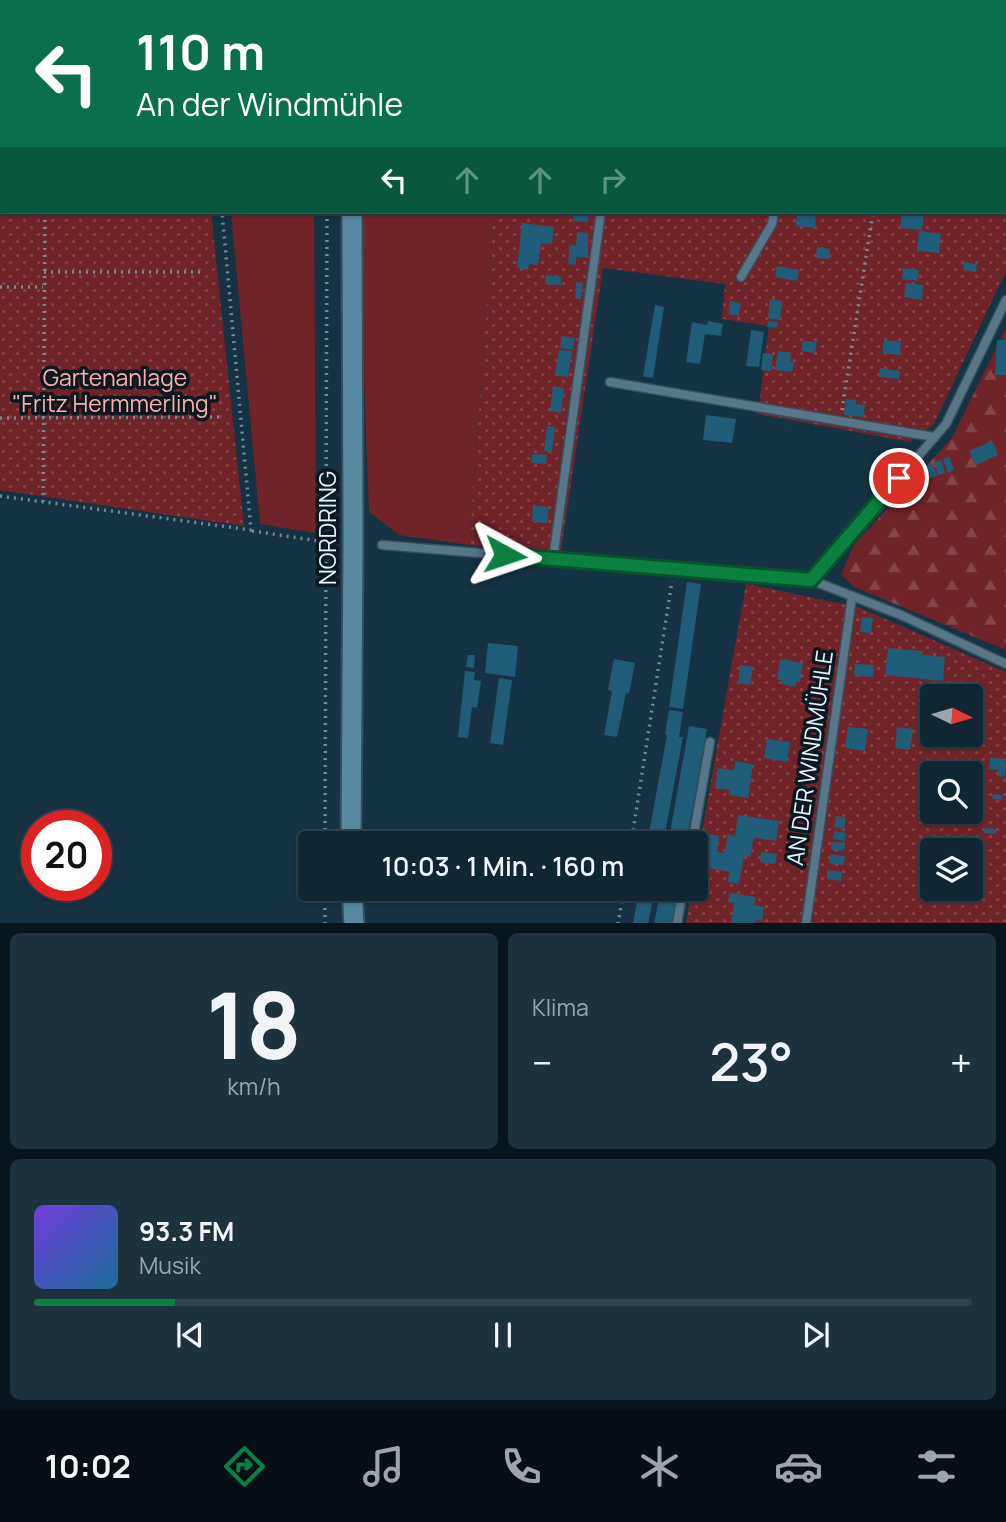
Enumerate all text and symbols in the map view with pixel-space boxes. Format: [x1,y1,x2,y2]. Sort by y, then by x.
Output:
text: 110 m [136,18,265,85]
icon: left [21,28,112,119]
text: An der Windmühle [136,82,403,126]
icon: left [375,161,413,199]
icon: ahead [448,161,486,199]
icon: ahead [521,161,559,199]
icon: right [594,161,632,199]
park label: Gartenanlage "Fritz Hermmerling" [12,361,218,419]
pin [869,448,929,508]
icon: arrive [880,459,918,497]
street label: NORDRING [311,471,343,585]
position arrow [468,518,542,592]
street label: AN DER WINDMÜHLE [778,648,840,867]
north arrow [920,684,984,747]
map controls [920,684,983,901]
button: search [920,761,983,824]
speed limit sign: 20 [21,810,112,901]
button: layers [920,838,983,901]
text: 10:03 · 1 Min. · 160 m [382,848,624,884]
text: 18 [206,962,302,1086]
text: Klima [532,991,589,1023]
text: 23° [709,1026,793,1097]
text: − [532,1036,553,1088]
text: + [950,1036,972,1088]
text: km/h [227,1070,281,1102]
text: 93.3 FM [139,1213,234,1249]
text: Musik [139,1249,201,1281]
icon: previous [171,1316,209,1354]
icon: pause [484,1316,522,1354]
icon: next [797,1316,835,1354]
icon: directions [220,1442,269,1491]
icon: music [359,1442,408,1491]
icon: phone [497,1442,546,1491]
icon: climate [635,1442,684,1491]
icon: car [774,1442,823,1491]
icon: filters [912,1442,961,1491]
text: 10:02 [45,1444,131,1488]

